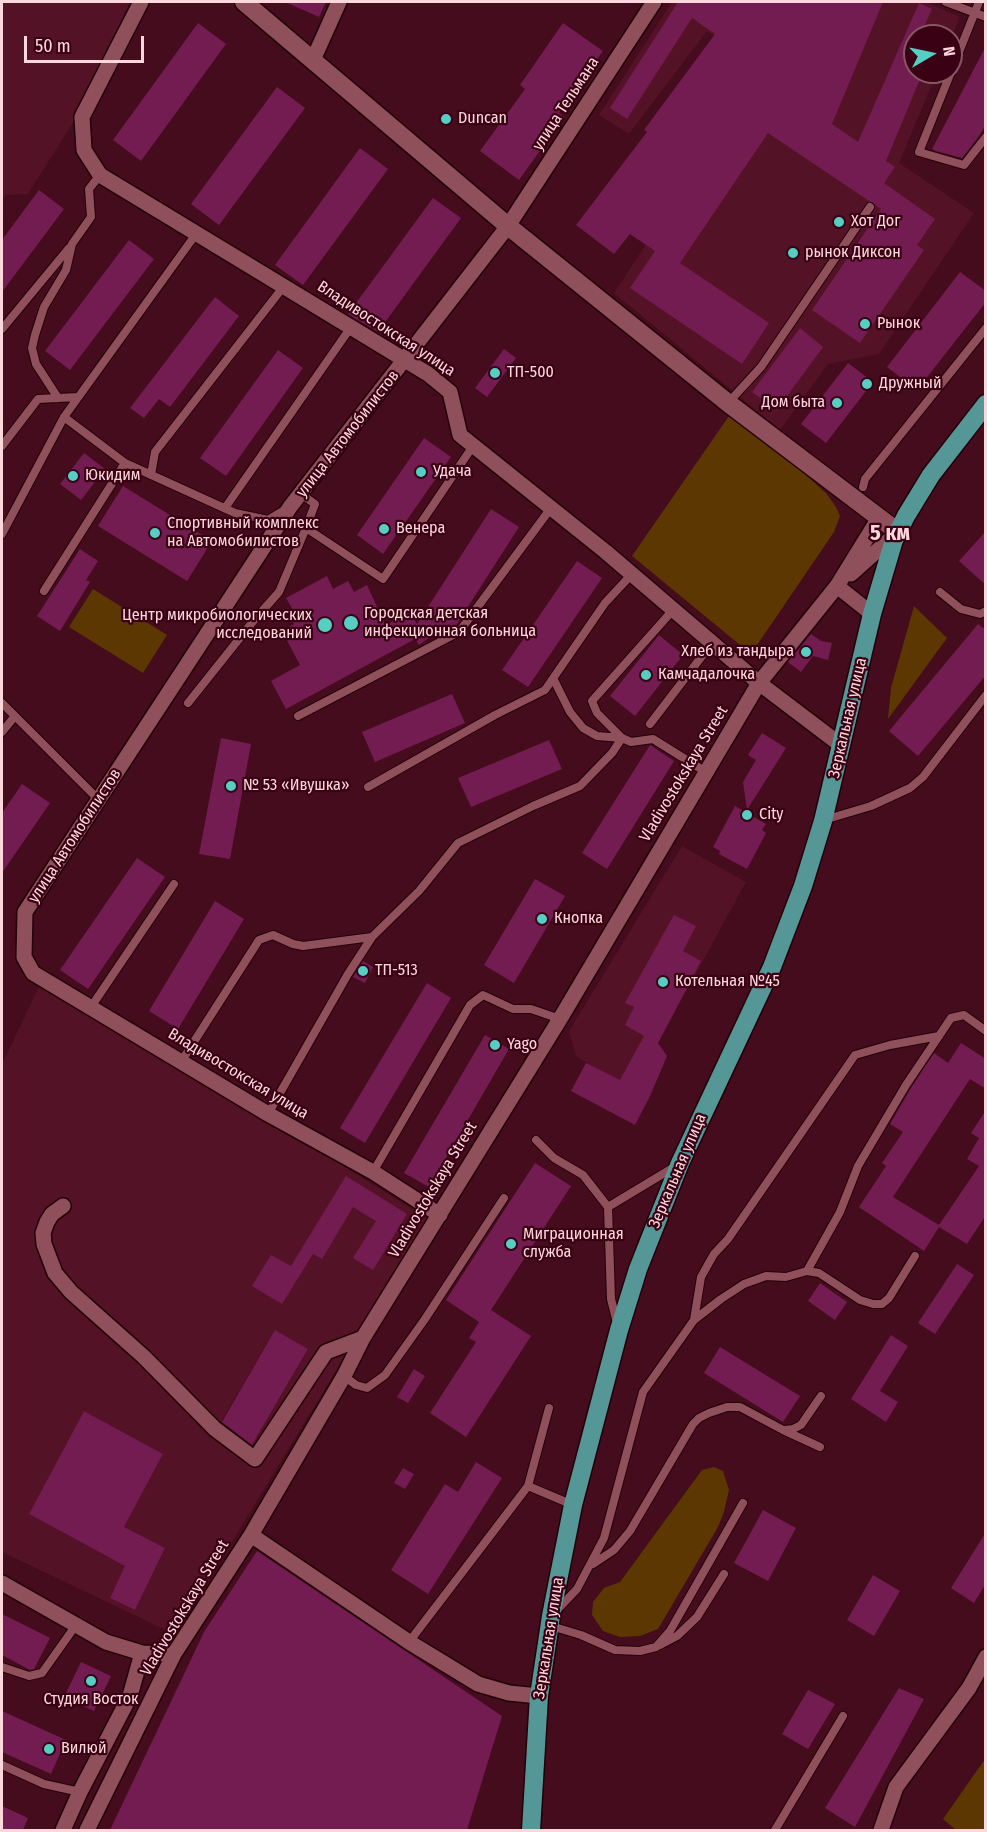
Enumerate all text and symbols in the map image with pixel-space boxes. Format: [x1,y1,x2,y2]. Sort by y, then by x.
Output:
scale bar [27,24,147,62]
north arrow [903,24,963,84]
text: 50 m [35,35,71,57]
text: N [939,45,959,58]
street label: улица Тельмана [529,54,603,154]
place label: Duncan [458,109,507,129]
marker: Duncan [439,112,453,126]
place label: Хот Дог [851,212,900,232]
marker: Хот Дог [832,215,846,229]
place label: рынок Диксон [805,243,901,263]
marker: рынок Диксон [786,246,800,260]
street label: Владивостокская улица [314,277,458,381]
place label: Рынок [877,314,920,334]
marker: Рынок [858,317,872,331]
place label: ТП-500 [507,363,554,383]
marker: ТП-500 [488,366,502,380]
street label: улица Автомобилистов [292,367,404,501]
place label: Дружный [879,374,941,394]
marker: Дружный [860,377,874,391]
place label: Дом быта [761,393,825,413]
marker: Дом быта [830,396,844,410]
place label: Удача [433,462,472,482]
marker: Удача [414,465,428,479]
place label: Юкидим [85,466,141,486]
marker: Юкидим [66,469,80,483]
place label: Спортивный комплекс на Автомобилистов [167,514,319,552]
place label: Венера [396,519,445,539]
district label: 5 км [870,521,910,547]
marker: Венера [377,522,391,536]
marker: Спортивный комплекс на Автомобилистов [148,526,162,540]
place label: Городская детская инфекционная больница [364,604,536,642]
place label: Центр микробиологических исследований [122,606,312,644]
marker: Городская детская инфекционная больница [342,614,360,632]
marker: Центр микробиологических исследований [316,616,334,634]
place label: Хлеб из тандыра [681,642,794,662]
marker: Хлеб из тандыра [799,645,813,659]
street label: Зеркальная улица [825,656,871,780]
place label: Камчадалочка [658,665,755,685]
marker: Камчадалочка [639,668,653,682]
street label: Vladivostokskaya Street [636,702,732,846]
street label: улица Автомобилистов [25,765,125,907]
place label: № 53 «Ивушка» [243,776,349,796]
marker: № 53 «Ивушка» [224,779,238,793]
place label: City [759,805,783,825]
marker: City [740,808,754,822]
place label: Кнопка [554,909,603,929]
marker: Кнопка [535,912,549,926]
place label: ТП-513 [375,961,418,981]
marker: ТП-513 [356,964,370,978]
place label: Котельная №45 [675,972,780,992]
marker: Котельная №45 [656,975,670,989]
street label: Владивостокская улица [164,1024,312,1124]
place label: Yago [507,1035,537,1055]
marker: Yago [488,1038,502,1052]
street label: Зеркальная улица [645,1111,711,1231]
street label: Vladivostokskaya Street [385,1118,481,1262]
place label: Миграционная служба [523,1225,624,1263]
marker: Миграционная служба [504,1237,518,1251]
street label: Vladivostokskaya Street [137,1536,233,1680]
street label: Зеркальная улица [530,1576,568,1700]
marker: Студия Восток [84,1674,98,1688]
place label: Студия Восток [43,1690,139,1710]
place label: Вилюй [61,1739,107,1759]
marker: Вилюй [42,1742,56,1756]

